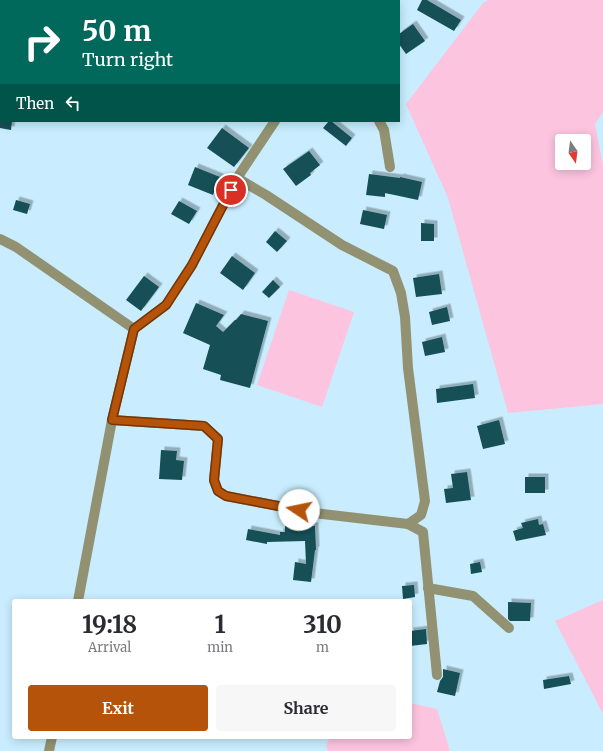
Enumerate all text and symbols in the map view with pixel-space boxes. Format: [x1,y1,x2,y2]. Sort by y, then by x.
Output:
text: 50 m [82,13,151,49]
icon: right [16,16,68,68]
text: Turn right [82,48,173,71]
icon: left [62,92,84,114]
text: Then [16,94,54,113]
north arrow [555,134,591,170]
map controls [555,134,591,170]
pin [214,173,248,207]
icon: arrive [220,179,242,201]
position arrow [278,489,320,531]
text: 19:18 [82,609,137,640]
text: 1 [215,609,226,640]
text: 310 [303,609,342,640]
text: Arrival [88,639,131,656]
text: min [207,639,233,656]
text: m [316,639,329,656]
button: Exit [28,685,208,731]
button: Share [216,685,396,731]

